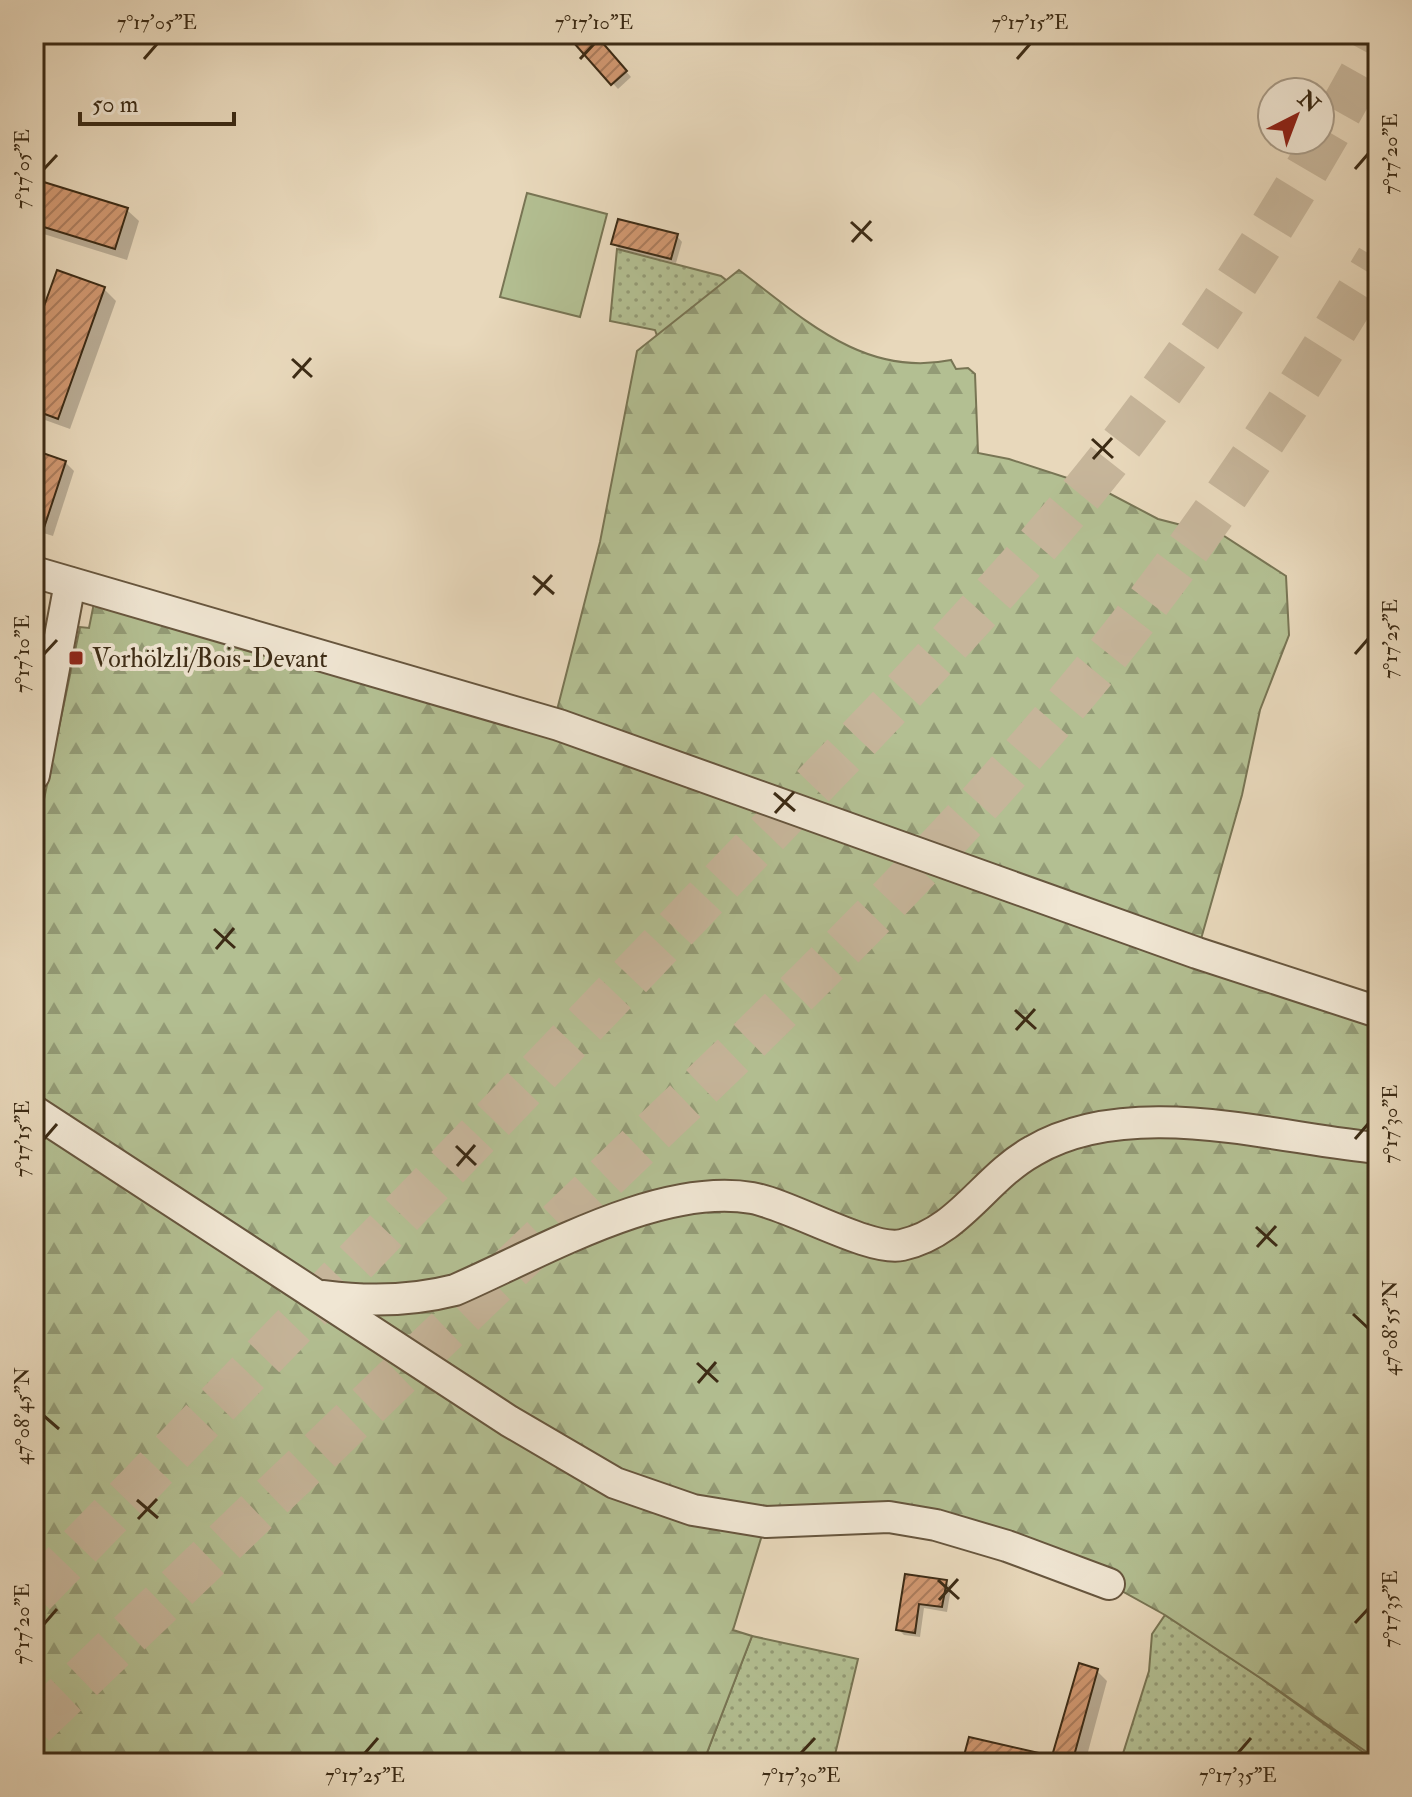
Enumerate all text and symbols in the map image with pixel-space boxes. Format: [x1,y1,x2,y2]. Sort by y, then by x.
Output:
text: 7°17'05"E [117,10,197,35]
text: 7°17'10"E [555,10,633,35]
text: 7°17'15"E [992,10,1068,35]
scale bar [80,76,234,126]
north arrow [1256,76,1336,156]
text: N [1291,84,1326,119]
text: 50 m [92,89,139,120]
text: 7°17'20"E [1378,113,1403,195]
text: 7°17'05"E [10,129,35,209]
text: 7°17'25"E [1378,599,1403,679]
text: 7°17'10"E [10,615,35,693]
place label: Vorhölzli/Bois-Devant [92,643,328,675]
marker: Vorhölzli/Bois-Devant [67,649,85,667]
text: 7°17'30"E [1378,1085,1403,1163]
text: 7°17'15"E [10,1101,35,1177]
text: 47°08'55"N [1378,1280,1403,1376]
text: 47°08'45"N [10,1367,35,1465]
text: 7°17'35"E [1378,1570,1403,1648]
text: 7°17'20"E [10,1583,35,1665]
text: 7°17'25"E [325,1763,405,1788]
text: 7°17'30"E [762,1763,840,1788]
text: 7°17'35"E [1199,1763,1277,1788]

